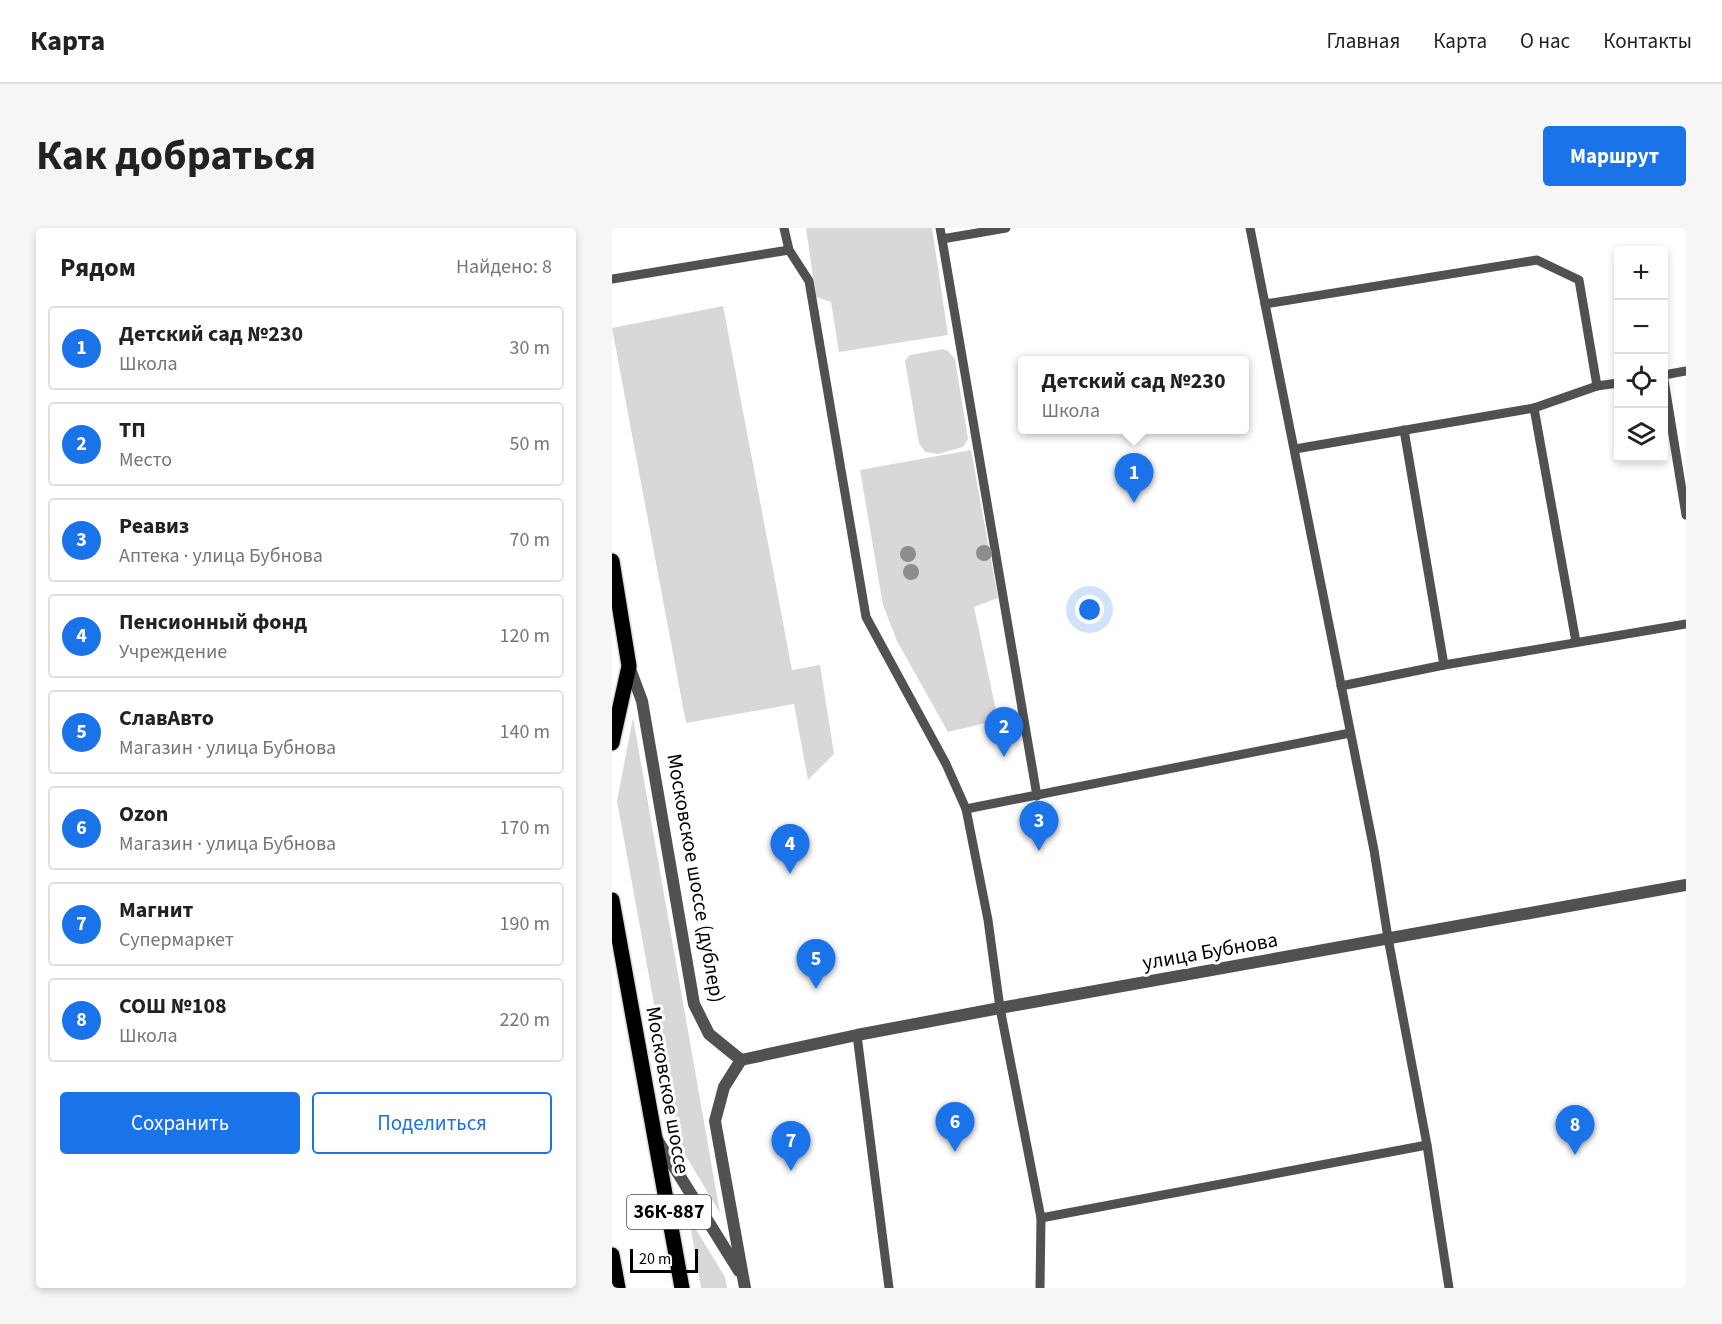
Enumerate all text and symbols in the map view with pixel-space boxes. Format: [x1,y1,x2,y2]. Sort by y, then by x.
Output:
text: Карта [30,21,105,61]
text: Главная [1327,26,1400,56]
text: Карта [1433,26,1487,56]
text: О нас [1520,26,1570,56]
text: Контакты [1603,26,1692,56]
text: Как добраться [36,126,316,186]
button: Маршрут [1543,126,1686,186]
map controls [1614,246,1668,462]
button: + [1614,246,1668,300]
text: Рядом [60,249,136,286]
text: Найдено: 8 [456,253,552,281]
button: − [1614,300,1668,354]
text: Детский сад №230 [119,318,303,350]
text: 1 [76,334,87,362]
text: 30 m [510,334,550,362]
text: Школа [119,350,178,378]
button: locate [1614,354,1668,408]
popup [1018,356,1249,434]
text: Детский сад №230 [1041,365,1226,397]
text: Школа [1041,397,1100,425]
button: layers [1614,408,1668,462]
text: ТП [119,414,146,446]
text: 2 [76,430,87,458]
text: 50 m [510,430,550,458]
text: Место [119,446,172,474]
pin: 1 [1114,454,1154,503]
text: Реавиз [119,510,189,542]
text: 3 [76,526,87,554]
text: 70 m [510,526,550,554]
text: Аптека · улица Бубнова [119,542,323,570]
your location [1075,595,1104,624]
text: Пенсионный фонд [119,606,307,638]
text: 4 [76,622,87,650]
text: 120 m [500,622,550,650]
text: Учреждение [119,638,227,666]
text: СлавАвто [119,702,214,734]
pin: 2 [984,708,1024,757]
text: 5 [76,718,87,746]
text: 140 m [500,718,550,746]
text: Магазин · улица Бубнова [119,734,336,762]
street label: Московское шоссе (дублер) [659,751,733,1005]
text: Ozon [119,798,168,830]
pin: 3 [1020,802,1058,851]
text: 6 [76,814,87,842]
text: 170 m [500,814,550,842]
pin: 4 [770,824,810,874]
text: Магазин · улица Бубнова [119,830,336,858]
text: Магнит [119,894,193,926]
text: 7 [76,910,87,938]
text: 190 m [500,910,550,938]
street label: улица Бубнова [1140,924,1280,978]
text: Супермаркет [119,926,234,954]
pin: 5 [796,940,836,989]
text: СОШ №108 [119,990,227,1022]
street label: Московское шоссе [638,1004,698,1176]
text: 8 [76,1006,87,1034]
text: 220 m [500,1006,550,1034]
text: Школа [119,1022,178,1050]
button: Сохранить [60,1092,300,1154]
button: Поделиться [312,1092,552,1154]
pin: 6 [936,1102,974,1152]
pin: 8 [1556,1106,1594,1155]
pin: 7 [772,1122,810,1171]
road number: 36К-887 [627,1195,711,1229]
scale bar [630,1246,698,1274]
text: 20 m [639,1248,671,1270]

